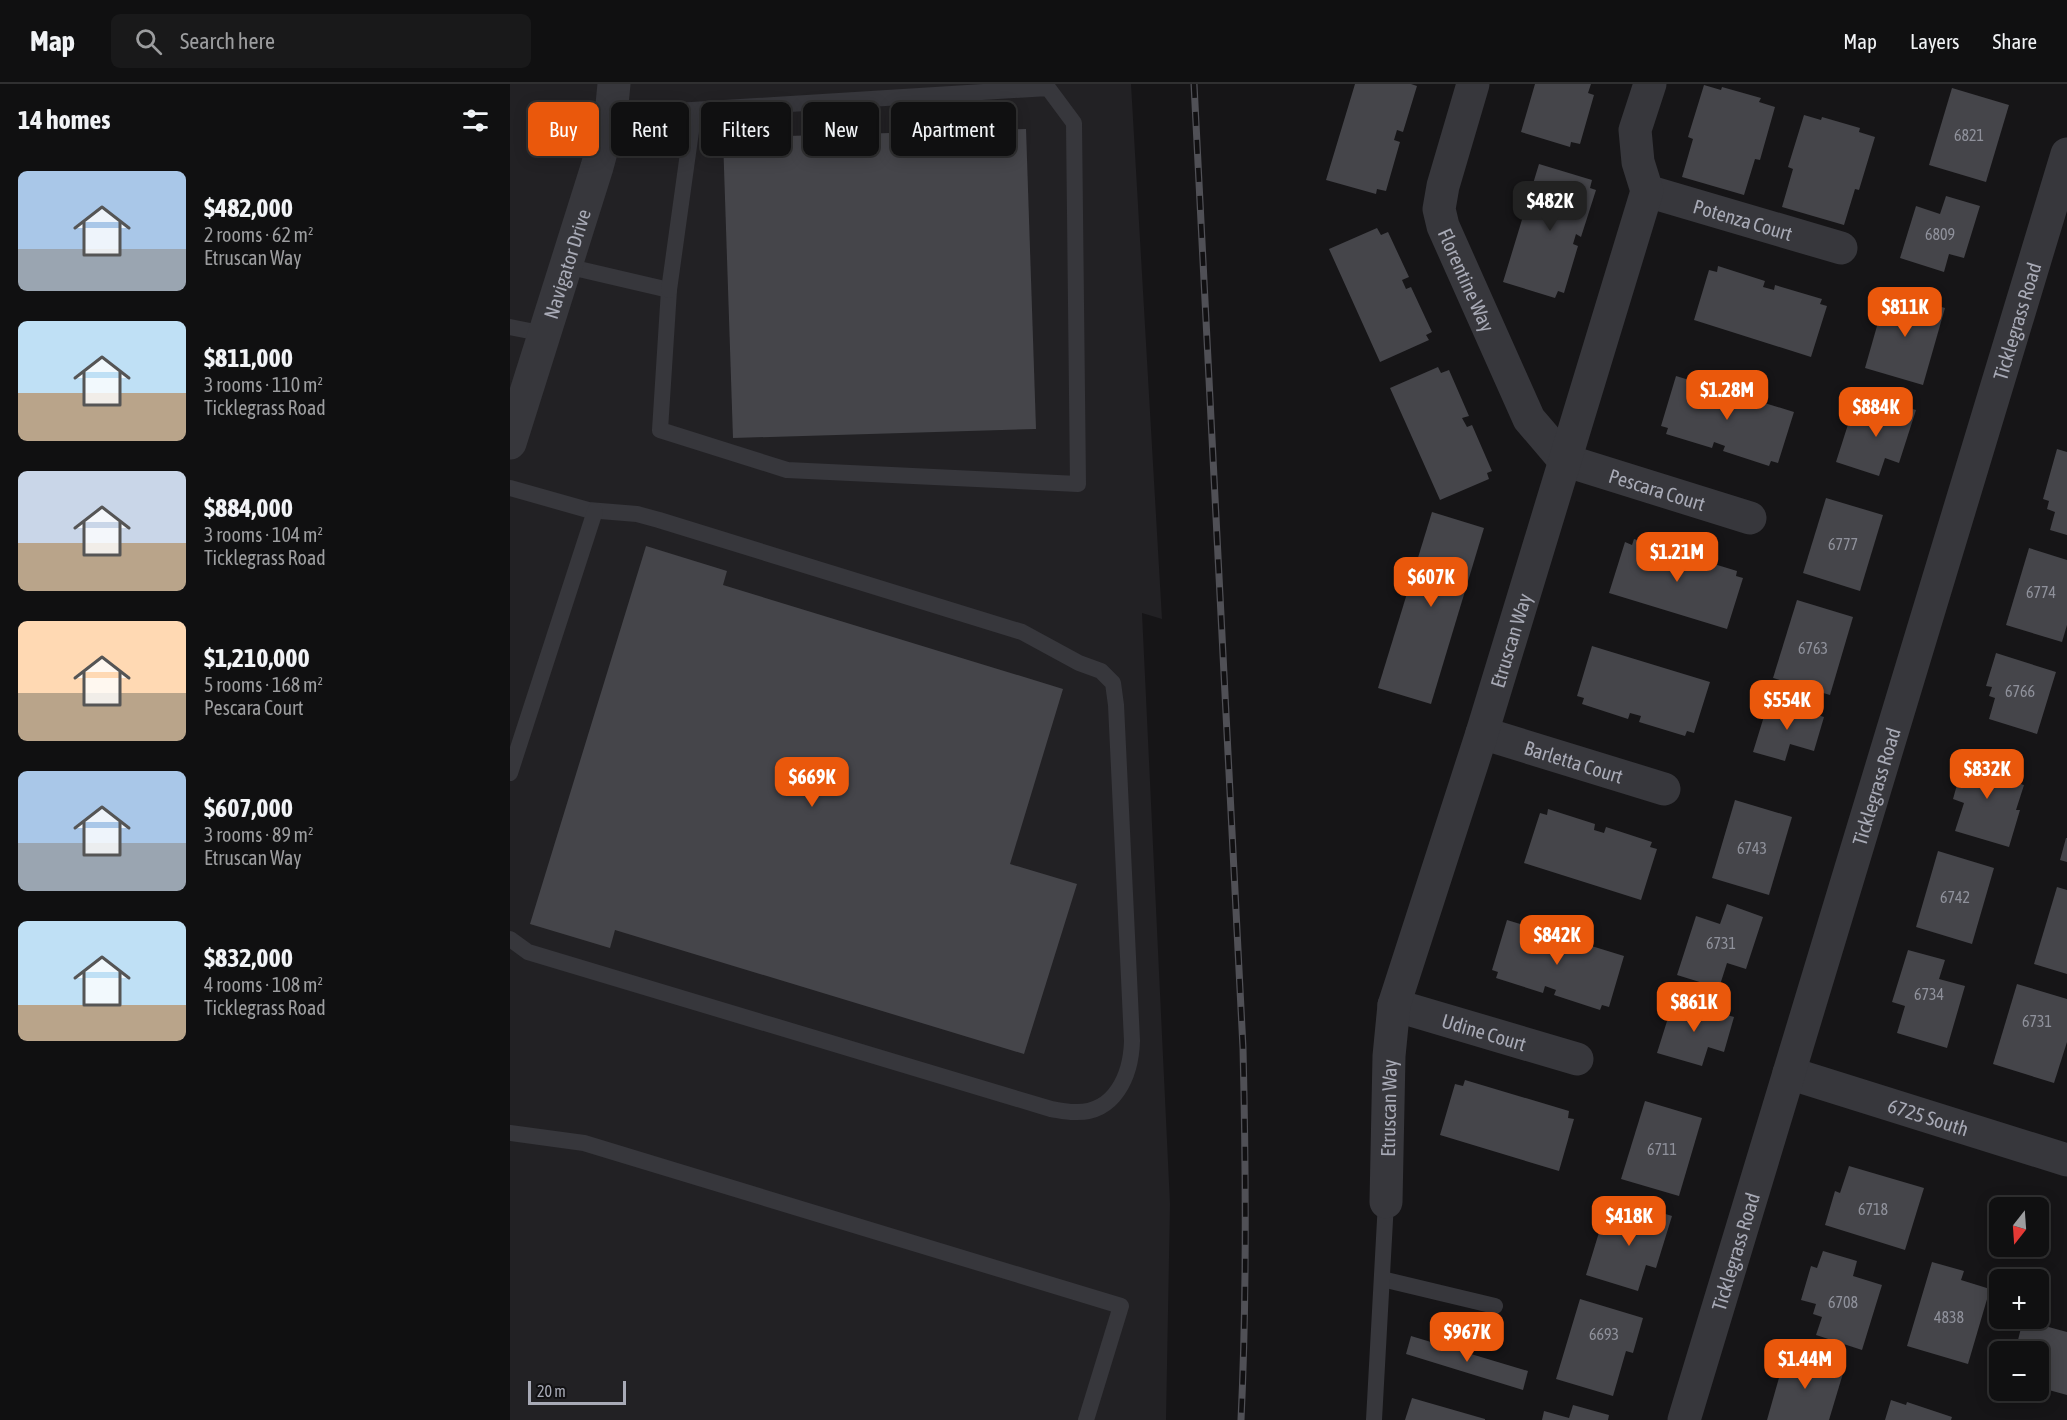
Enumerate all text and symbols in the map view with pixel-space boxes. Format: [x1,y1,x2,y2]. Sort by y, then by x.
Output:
search box [111,14,531,68]
text: Map [30,25,75,57]
icon: search [132,25,165,58]
text: Search here [180,28,275,54]
text: Map [1843,29,1877,53]
text: Layers [1910,29,1960,53]
text: Share [1993,29,2037,53]
chip: Buy [528,102,599,156]
chip: Rent [611,102,689,156]
chip: Filters [701,102,791,156]
chip: New [803,102,879,156]
chip: Apartment [891,102,1016,156]
icon: filters [459,104,492,137]
text: 14 homes [18,105,111,135]
house number: 6821 [1954,126,1984,144]
pin: $482K [1508,181,1592,232]
text: $482K [1527,189,1573,212]
text: $482,000 [204,193,293,223]
street label: Potenza Court [1691,194,1795,245]
icon: home [66,195,138,267]
street label: Navigator Drive [538,206,595,322]
text: 2 rooms · 62 m² [204,223,314,246]
street label: Florentine Way [1434,225,1500,335]
house number: 6809 [1925,225,1955,243]
text: Etruscan Way [204,246,301,269]
street label: Ticklegrass Road [1988,260,2045,383]
pin: $811K [1863,287,1947,338]
text: $811K [1882,295,1928,318]
text: $811,000 [204,343,293,373]
icon: home [66,345,138,417]
pin: $1.28M [1678,370,1776,421]
text: 3 rooms · 110 m² [204,373,323,396]
text: $1.28M [1700,378,1754,401]
pin: $884K [1834,387,1918,438]
text: $884K [1853,395,1899,418]
text: Ticklegrass Road [204,396,326,419]
street label: Pescara Court [1606,463,1708,515]
text: $884,000 [204,493,293,523]
icon: home [66,495,138,567]
text: 3 rooms · 104 m² [204,523,323,546]
pin: $1.21M [1628,532,1726,583]
house number: 6777 [1828,535,1858,553]
text: $1.21M [1650,540,1704,563]
text: Ticklegrass Road [204,546,326,569]
pin: $607K [1389,557,1473,608]
text: $607K [1408,565,1454,588]
house number: 6774 [2026,583,2056,601]
street label: Etruscan Way [1485,590,1535,690]
house number: 6763 [1798,639,1828,657]
text: $1,210,000 [204,643,310,673]
icon: home [66,645,138,717]
text: 5 rooms · 168 m² [204,673,323,696]
pin: $554K [1745,680,1829,731]
house number: 6766 [2005,682,2035,700]
text: $554K [1764,688,1810,711]
text: Pescara Court [204,696,304,719]
street label: Ticklegrass Road [1847,725,1904,848]
street label: Barletta Court [1522,735,1626,787]
pin: $832K [1945,749,2029,800]
pin: $669K [770,757,854,808]
text: $832K [1964,757,2010,780]
text: $669K [789,765,835,788]
text: $607,000 [204,793,293,823]
icon: home [66,795,138,867]
text: 3 rooms · 89 m² [204,823,314,846]
house number: 6743 [1737,839,1767,857]
text: Etruscan Way [204,846,301,869]
house number: 6742 [1940,888,1970,906]
pin: $842K [1515,915,1599,966]
text: $842K [1534,923,1580,946]
house number: 6731 [1706,934,1736,952]
text: $832,000 [204,943,293,973]
icon: home [66,945,138,1017]
text: 4 rooms · 108 m² [204,973,323,996]
pin: $861K [1652,982,1736,1033]
house number: 6734 [1914,985,1944,1003]
text: $861K [1671,990,1717,1013]
text: Ticklegrass Road [204,996,326,1019]
street label: Udine Court [1439,1008,1529,1055]
house number: 6731 [2022,1012,2052,1030]
street label: Etruscan Way [1375,1059,1400,1157]
street label: 6725 South [1885,1093,1972,1140]
house number: 6711 [1647,1140,1677,1158]
street label: Ticklegrass Road [1706,1190,1764,1313]
pin: $418K [1587,1196,1671,1247]
north arrow [1989,1197,2049,1257]
map controls [1989,1197,2049,1401]
house number: 6718 [1858,1200,1888,1218]
text: $418K [1606,1204,1652,1227]
button: + [1989,1269,2049,1329]
house number: 6708 [1828,1293,1858,1311]
house number: 4838 [1934,1308,1964,1326]
pin: $967K [1425,1312,1509,1363]
text: $967K [1444,1320,1490,1343]
house number: 6693 [1589,1325,1619,1343]
pin: $1.44M [1756,1339,1854,1390]
button: − [1989,1341,2049,1401]
text: $1.44M [1778,1347,1832,1370]
scale bar [528,1378,626,1406]
text: 20 m [537,1382,566,1400]

